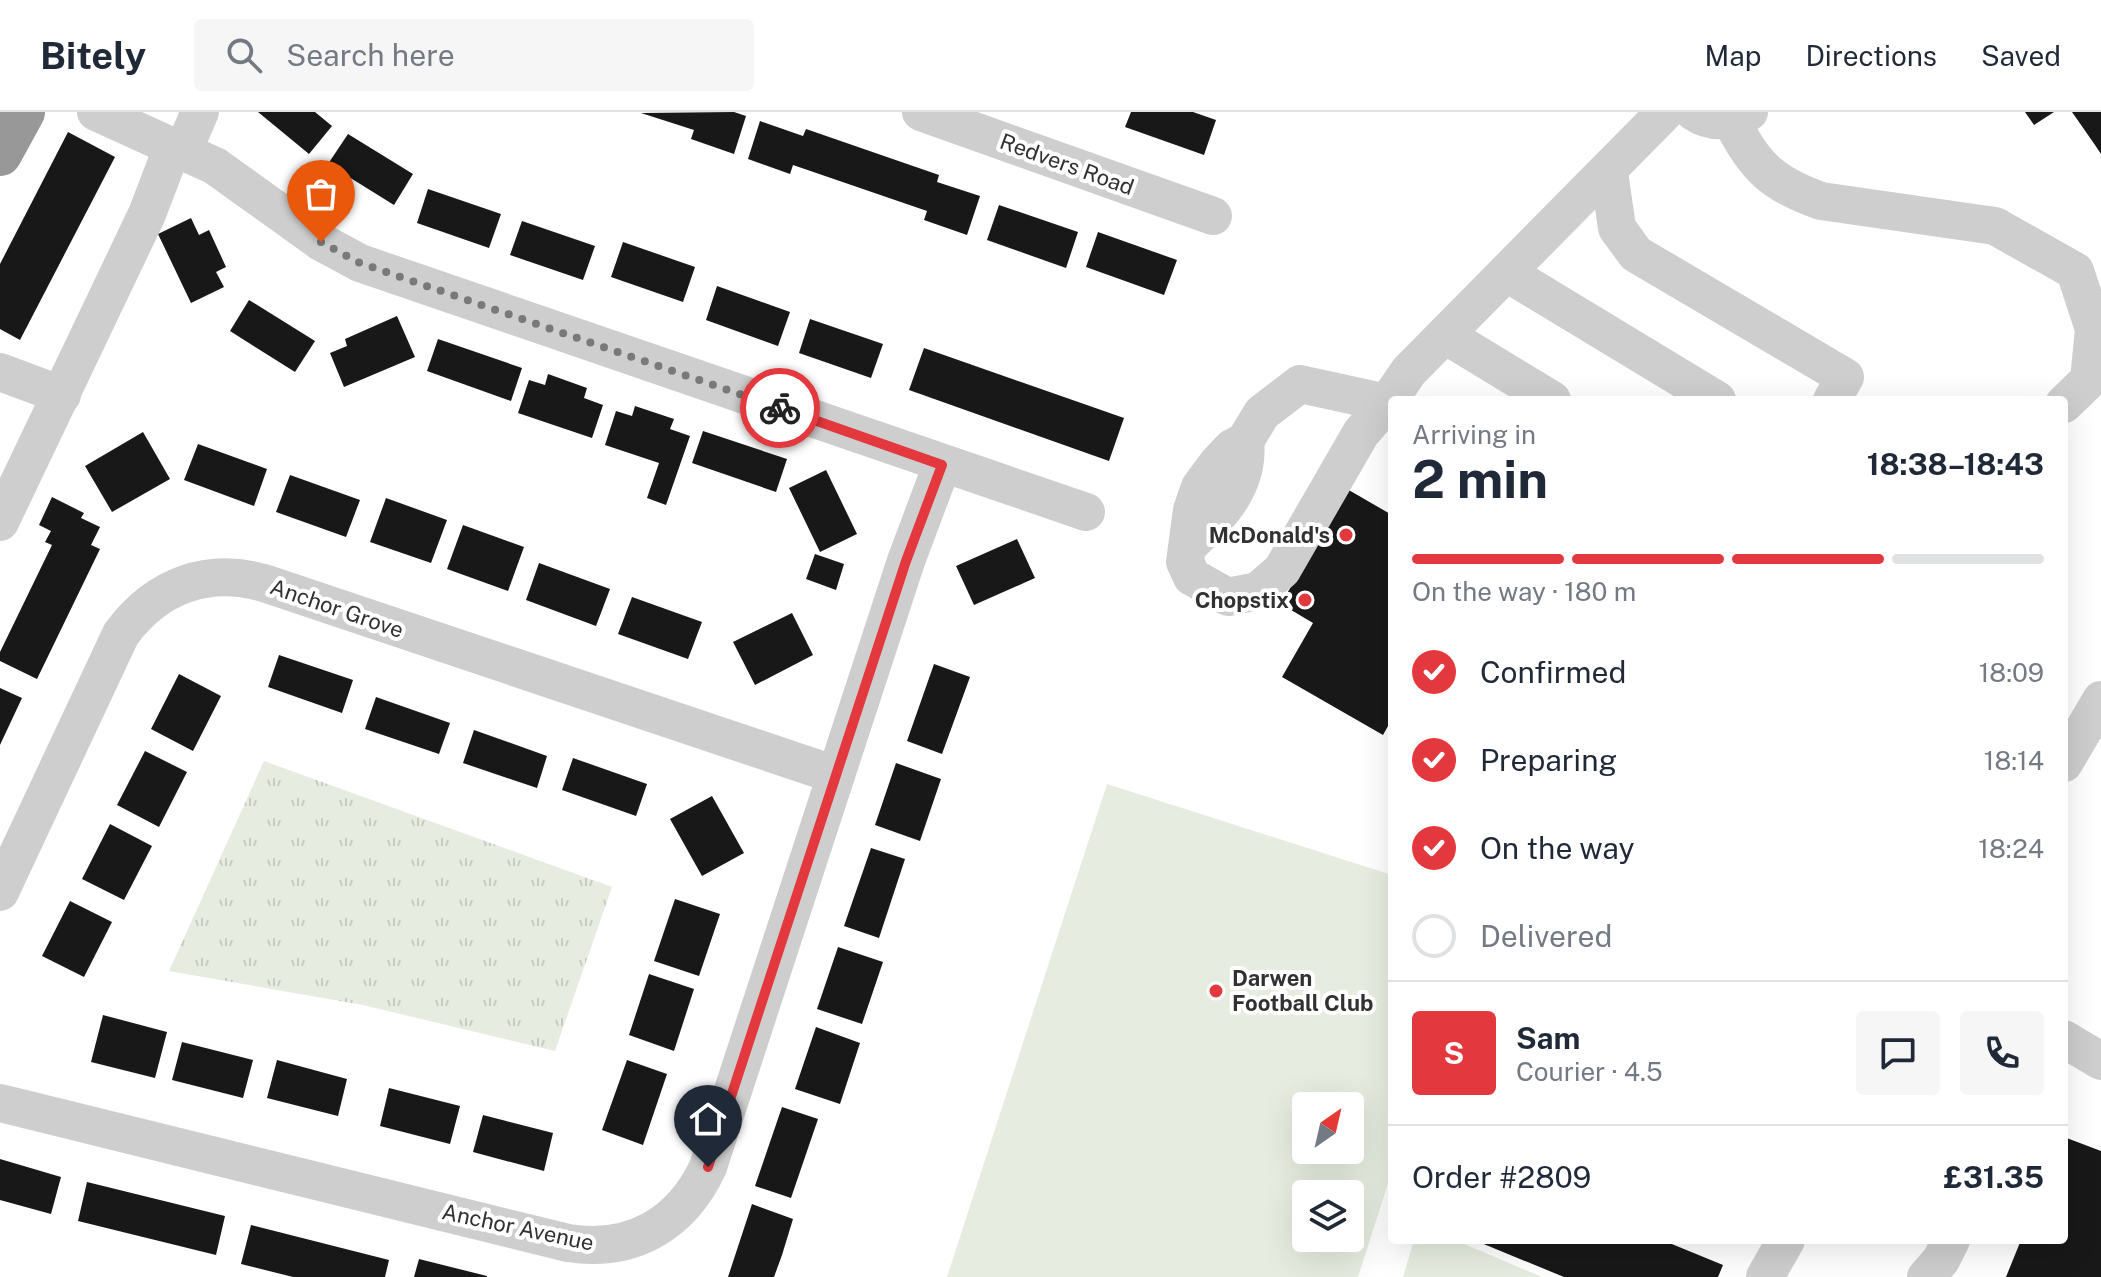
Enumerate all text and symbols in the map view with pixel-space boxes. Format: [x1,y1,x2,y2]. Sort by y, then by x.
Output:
search box [194,19,754,91]
text: Bitely [40,33,146,78]
icon: search [222,33,266,77]
text: Search here [286,37,455,73]
text: Map [1705,39,1761,72]
text: Directions [1805,39,1937,72]
text: Saved [1981,39,2061,72]
street label: Redvers Road [997,128,1137,200]
pin [287,160,355,242]
icon: bag [299,172,343,216]
courier [740,368,820,448]
icon: bike [758,386,802,430]
text: Arriving in [1412,419,1536,450]
text: 18:38–18:43 [1867,446,2044,482]
text: 2 min [1412,449,1548,510]
place label: McDonald's [1209,522,1330,548]
marker: McDonald's [1337,526,1355,544]
street label: Anchor Grove [267,573,407,643]
text: On the way · 180 m [1412,576,1636,607]
place label: Chopstix [1195,587,1289,613]
marker: Chopstix [1296,591,1314,609]
icon: check [1412,650,1456,694]
text: Confirmed [1480,654,1626,690]
text: 18:09 [1979,657,2044,688]
icon: check [1412,738,1456,782]
text: Preparing [1480,742,1617,778]
text: 18:14 [1984,745,2044,776]
icon: check [1412,826,1456,870]
text: On the way [1480,830,1634,866]
text: 18:24 [1978,833,2044,864]
text: Delivered [1480,918,1612,954]
place label: Darwen Football Club [1232,965,1373,1016]
marker: Darwen Football Club [1207,982,1225,1000]
button: chat [1856,1011,1940,1095]
button: phone [1960,1011,2044,1095]
text: Sam [1516,1020,1580,1056]
text: S [1444,1035,1464,1071]
text: Courier · 4.5 [1516,1056,1663,1087]
pin [674,1085,742,1167]
north arrow [1292,1092,1364,1164]
map controls [1292,1092,1364,1252]
icon: home [686,1097,730,1141]
text: Order #2809 [1412,1159,1591,1195]
text: £31.35 [1943,1159,2044,1195]
button: layers [1292,1180,1364,1252]
street label: Anchor Avenue [440,1198,596,1256]

